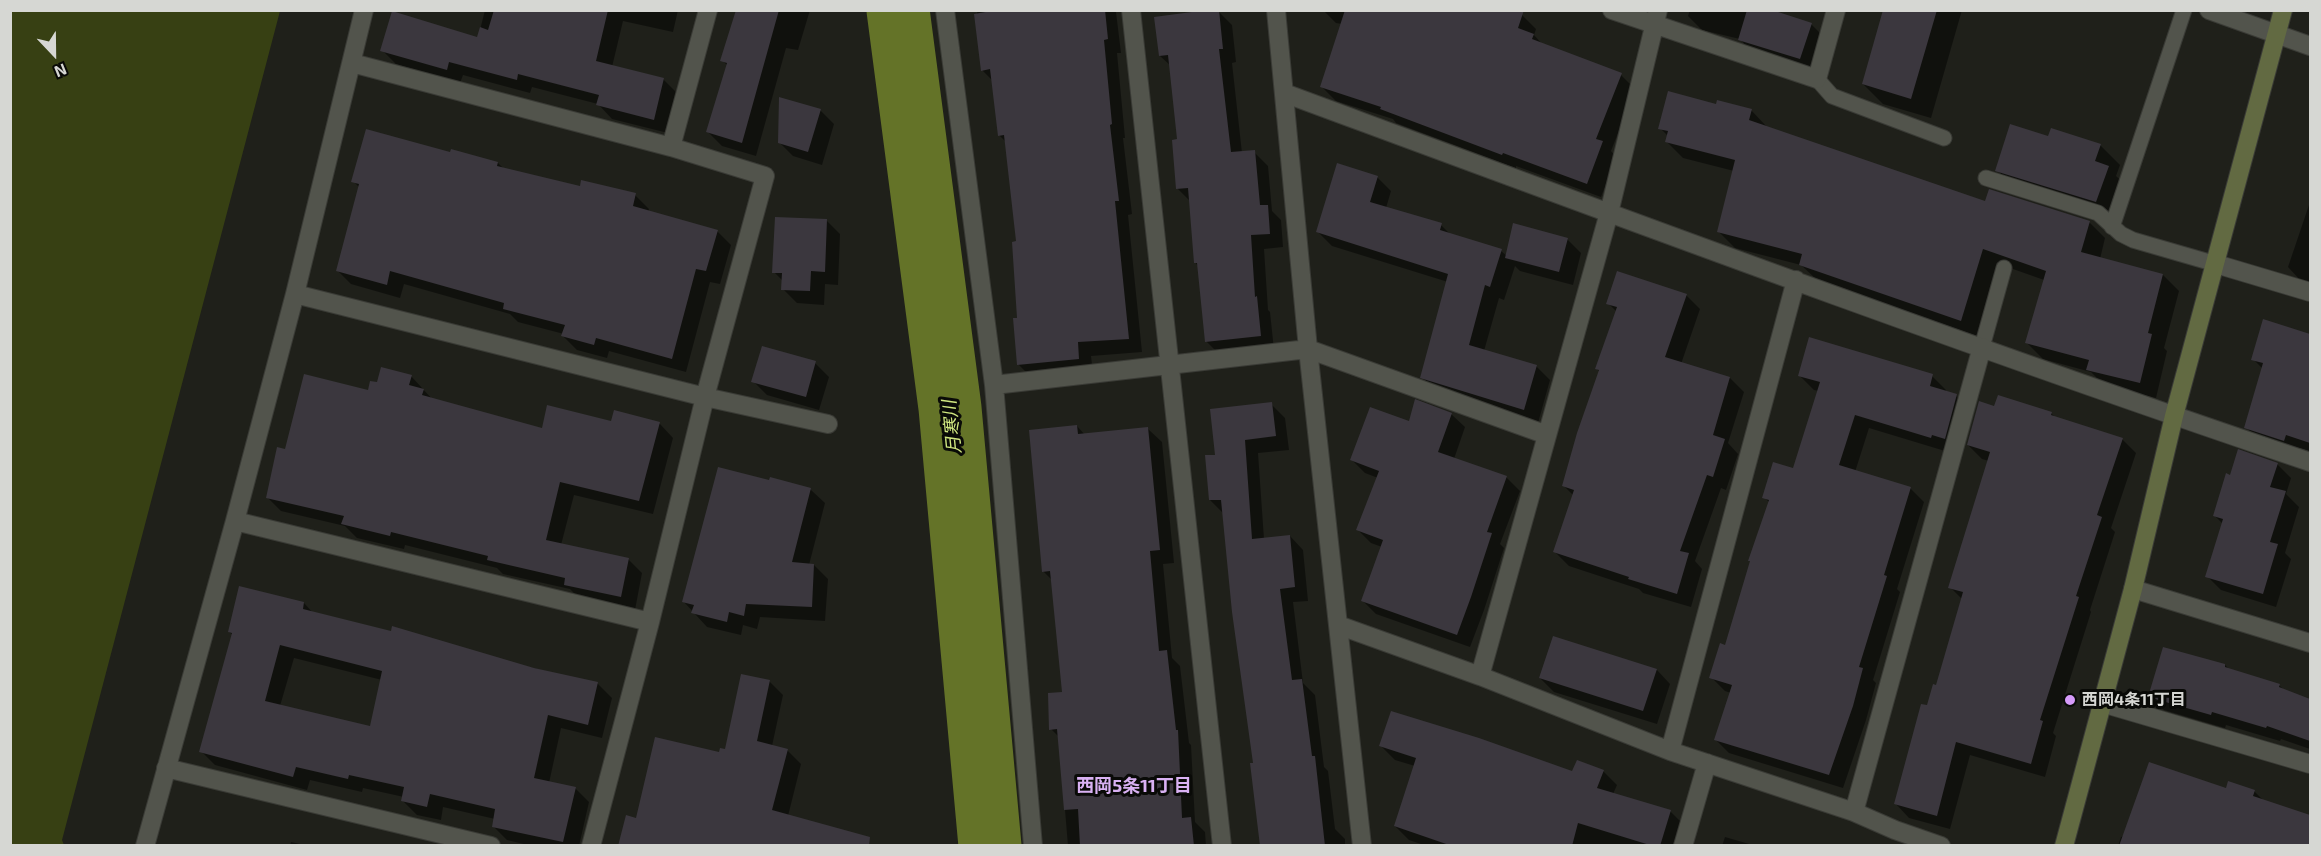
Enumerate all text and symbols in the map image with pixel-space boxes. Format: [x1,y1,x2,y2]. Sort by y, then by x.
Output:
north arrow [24,24,84,84]
text: N [52,60,70,82]
water label: 月寒川 [938,399,966,455]
place label: 西岡4条11丁目 [2082,690,2186,710]
marker: 西岡4条11丁目 [2063,693,2077,707]
district label: 西岡5条11丁目 [1076,775,1192,797]

